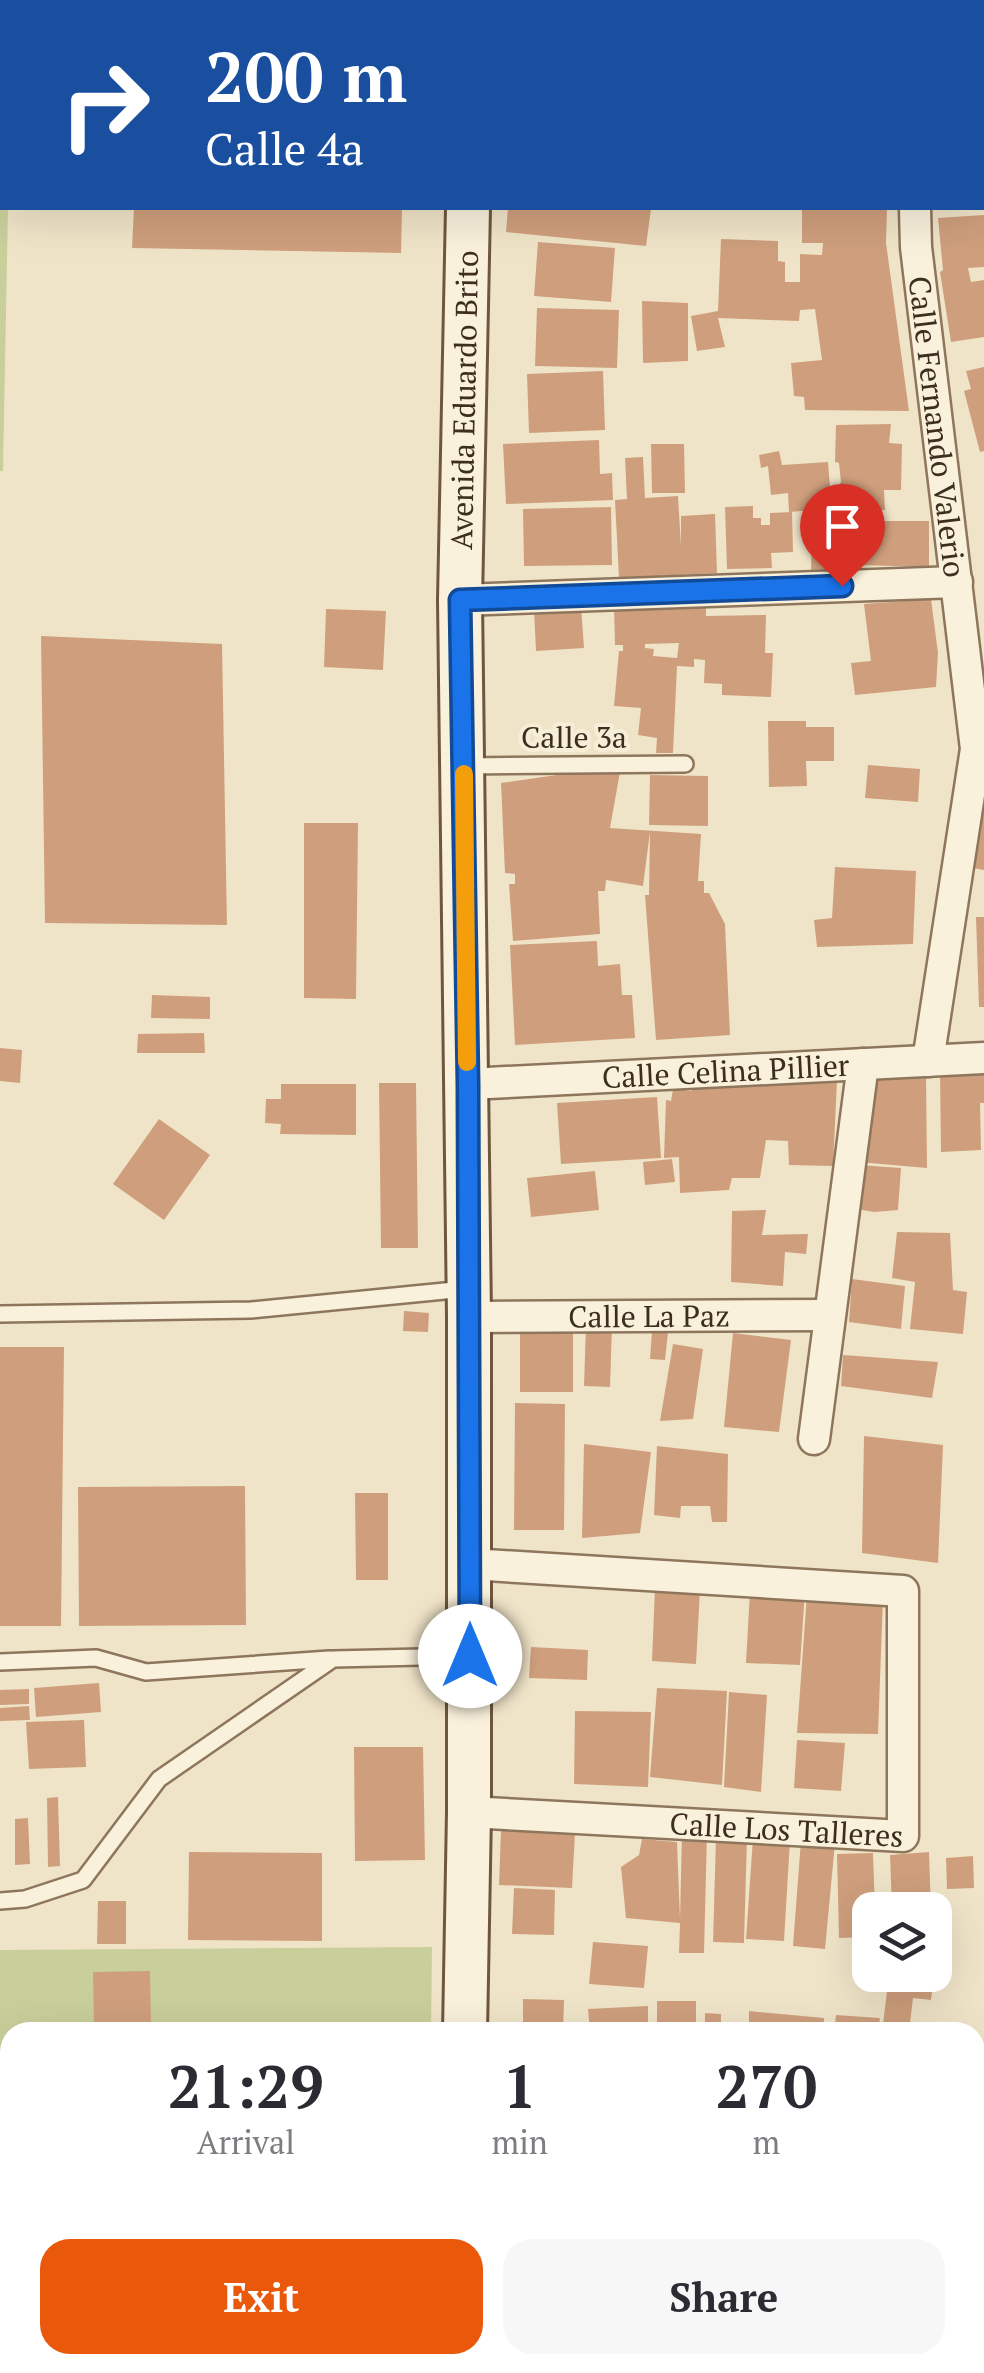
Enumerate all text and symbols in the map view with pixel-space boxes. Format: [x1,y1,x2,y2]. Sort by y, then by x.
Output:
text: 200 m [205,29,407,122]
icon: right [40,40,170,170]
text: Calle 4a [205,118,364,178]
street label: Avenida Eduardo Brito [441,250,487,550]
street label: Calle Fernando Valerio [900,274,975,579]
pin [800,484,885,587]
icon: arrive [815,499,870,554]
street label: Calle 3a [521,717,627,757]
street label: Calle Celina Pillier [601,1045,851,1097]
street label: Calle La Paz [568,1296,730,1336]
position arrow [418,1604,522,1708]
street label: Calle Los Talleres [669,1803,904,1856]
map controls [852,1892,952,1992]
button: layers [852,1892,952,1992]
text: 21:29 [168,2046,324,2125]
text: 1 [503,2046,537,2125]
text: 270 [716,2046,817,2125]
text: Arrival [197,2121,295,2163]
text: min [492,2121,548,2163]
text: m [753,2121,780,2163]
button: Exit [40,2239,483,2354]
button: Share [503,2239,945,2354]

